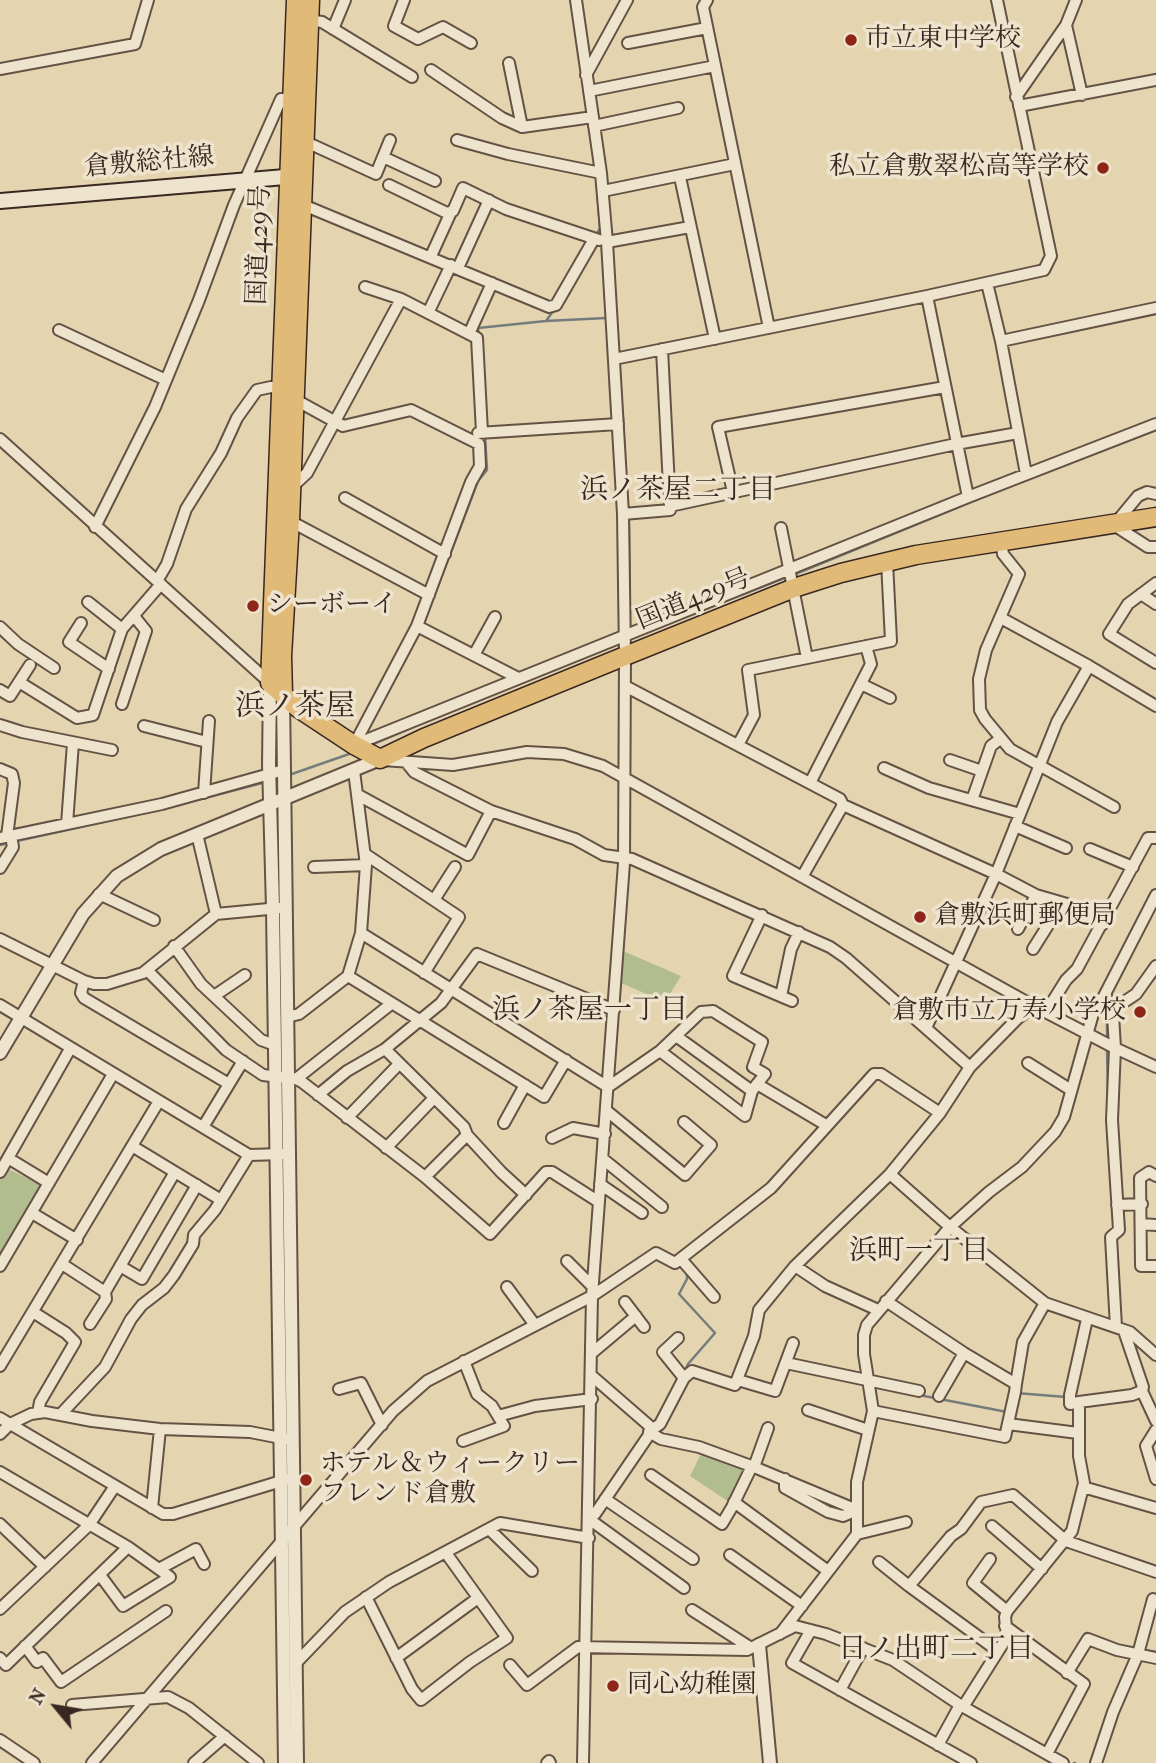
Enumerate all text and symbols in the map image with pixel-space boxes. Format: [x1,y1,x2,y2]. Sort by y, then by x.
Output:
place label: 市立東中学校 [865,24,1021,56]
marker: 市立東中学校 [843,32,859,48]
street label: 倉敷総社線 [83,142,215,184]
place label: 私立倉敷翠松高等学校 [829,152,1089,184]
marker: 私立倉敷翠松高等学校 [1095,160,1111,176]
street label: 国道429号 [242,184,278,306]
district label: 浜ノ茶屋二丁目 [580,474,776,508]
street label: 国道429号 [632,563,756,637]
place label: シーボーイ [267,590,397,622]
marker: シーボーイ [245,598,261,614]
district label: 浜ノ茶屋 [235,690,355,726]
place label: 倉敷浜町郵便局 [934,901,1116,933]
marker: 倉敷浜町郵便局 [912,909,928,925]
district label: 浜ノ茶屋一丁目 [492,994,688,1028]
place label: 倉敷市立万寿小学校 [892,996,1126,1028]
marker: 倉敷市立万寿小学校 [1132,1004,1148,1020]
district label: 浜町一丁目 [849,1235,989,1269]
place label: ホテル＆ウィークリー フレンド倉敷 [320,1449,580,1510]
marker: ホテル＆ウィークリー フレンド倉敷 [298,1472,314,1488]
district label: 日ノ出町二丁目 [838,1633,1034,1667]
place label: 同心幼稚園 [627,1670,757,1702]
north arrow [21,1672,91,1742]
marker: 同心幼稚園 [605,1678,621,1694]
text: N [25,1685,51,1708]

